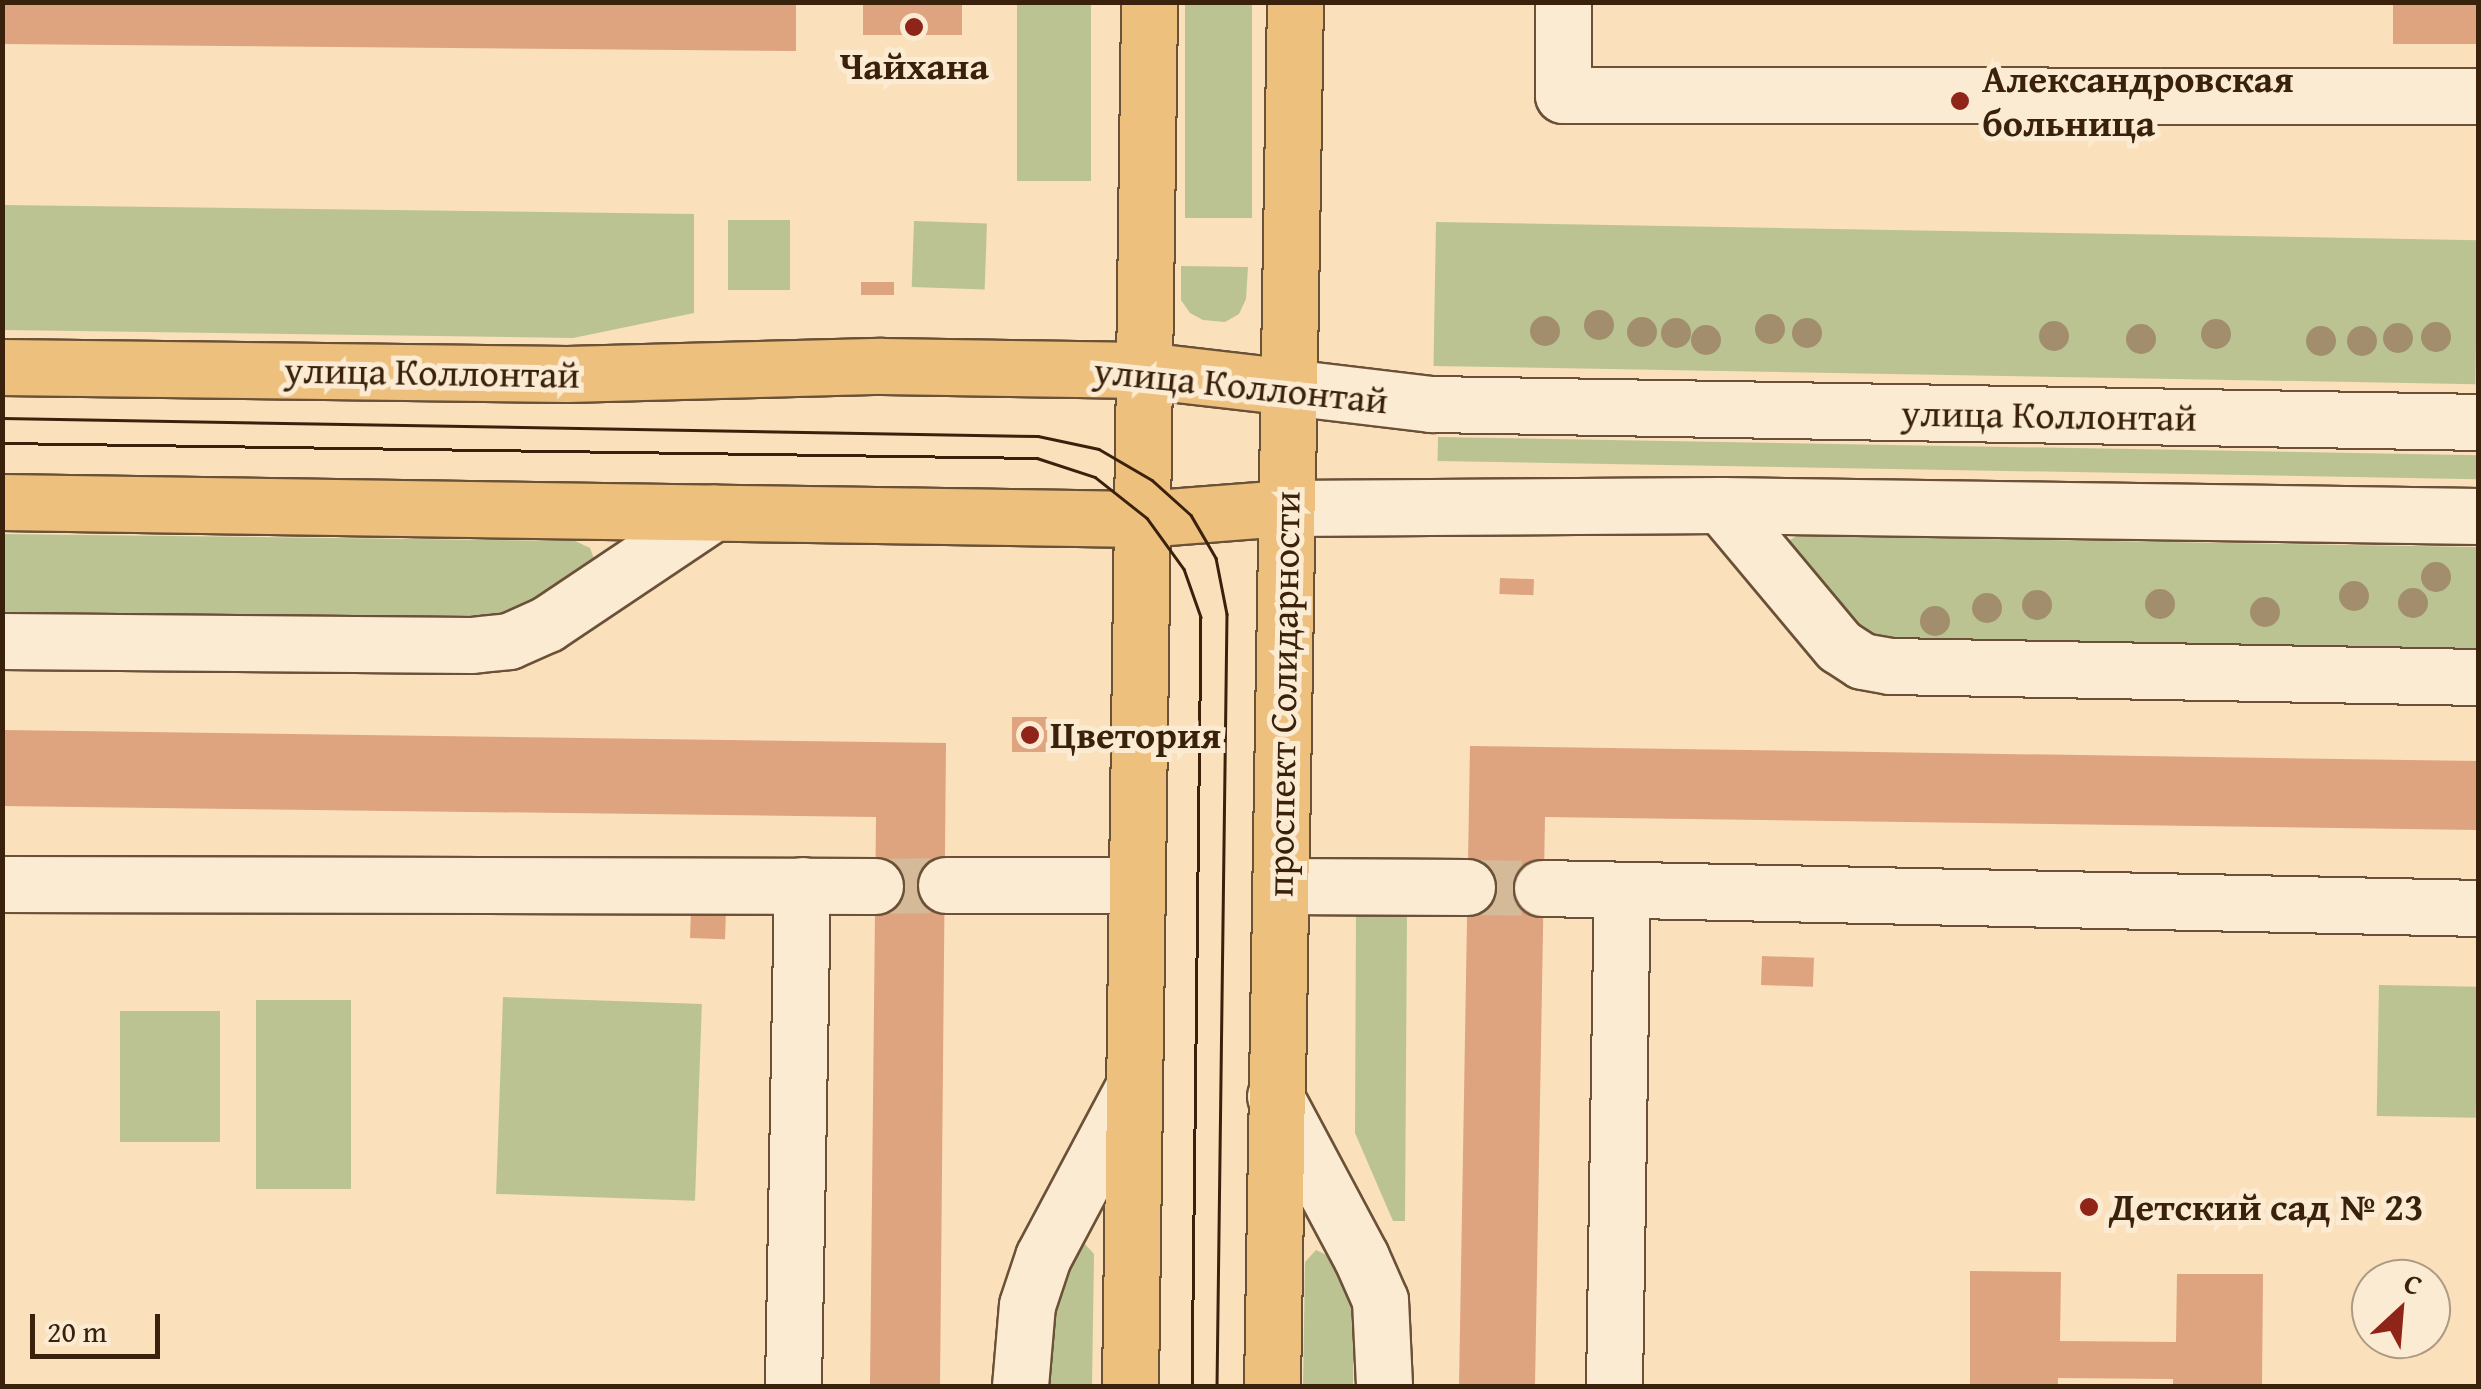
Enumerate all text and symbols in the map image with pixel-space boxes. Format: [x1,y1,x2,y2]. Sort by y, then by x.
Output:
marker: Чайхана [903,16,925,38]
place label: Чайхана [839,43,989,89]
place label: Александровская больница [1982,56,2294,146]
marker: Александровская больница [1947,88,1973,114]
street label: улица Коллонтай [284,347,580,397]
street label: улица Коллонтай [1091,347,1391,423]
street label: улица Коллонтай [1901,390,2197,440]
street label: проспект Солидарности [1257,491,1309,897]
place label: Цветория [1050,712,1221,758]
marker: Цветория [1019,724,1041,746]
place label: Детский сад № 23 [2109,1184,2424,1230]
marker: Детский сад № 23 [2078,1196,2100,1218]
north arrow [2351,1259,2451,1359]
text: С [2397,1261,2430,1305]
scale bar [35,1294,165,1356]
text: 20 m [47,1309,107,1353]

